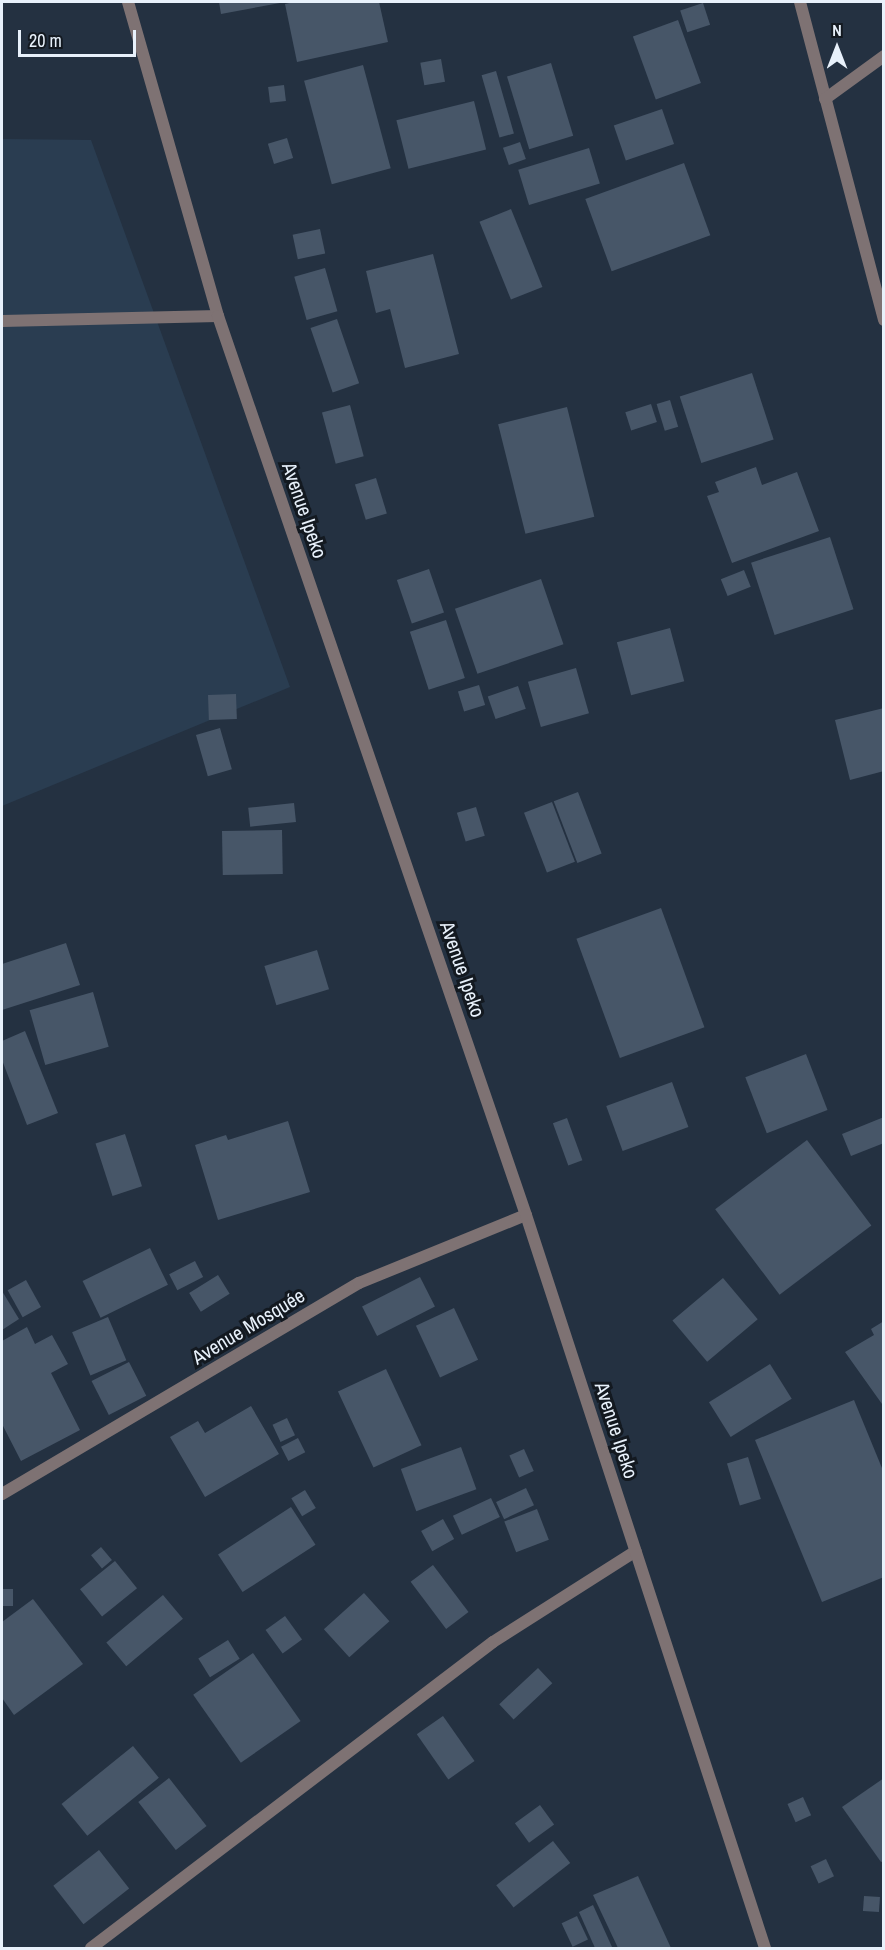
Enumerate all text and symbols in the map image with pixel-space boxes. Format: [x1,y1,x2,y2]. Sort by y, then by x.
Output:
scale bar [21,18,140,56]
north arrow [807,18,867,78]
text: N [832,19,842,41]
text: 20 m [29,28,62,53]
street label: Avenue Ipeko [277,459,333,561]
street label: Avenue Ipeko [435,918,491,1020]
street label: Avenue Mosquée [187,1283,309,1369]
street label: Avenue Ipeko [590,1379,644,1481]

